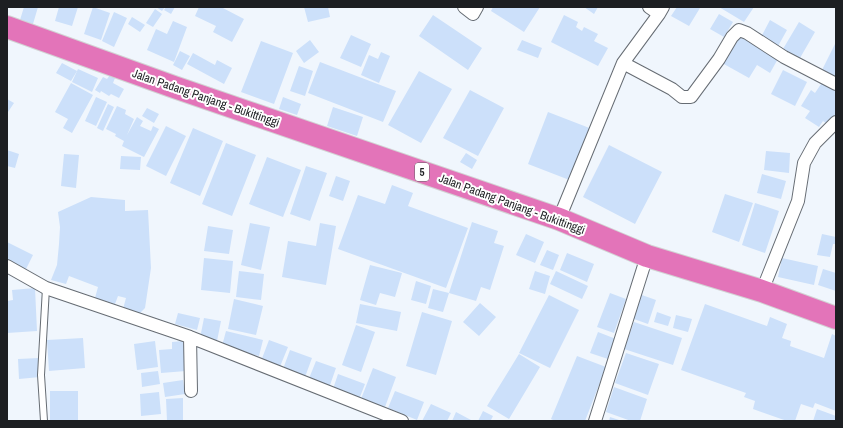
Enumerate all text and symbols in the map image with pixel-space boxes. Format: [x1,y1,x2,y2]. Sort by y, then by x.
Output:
street label: Jalan Padang Panjang - Bukittinggi [130,65,282,131]
road number: 5 [415,163,429,181]
street label: Jalan Padang Panjang - Bukittinggi [437,170,587,238]

